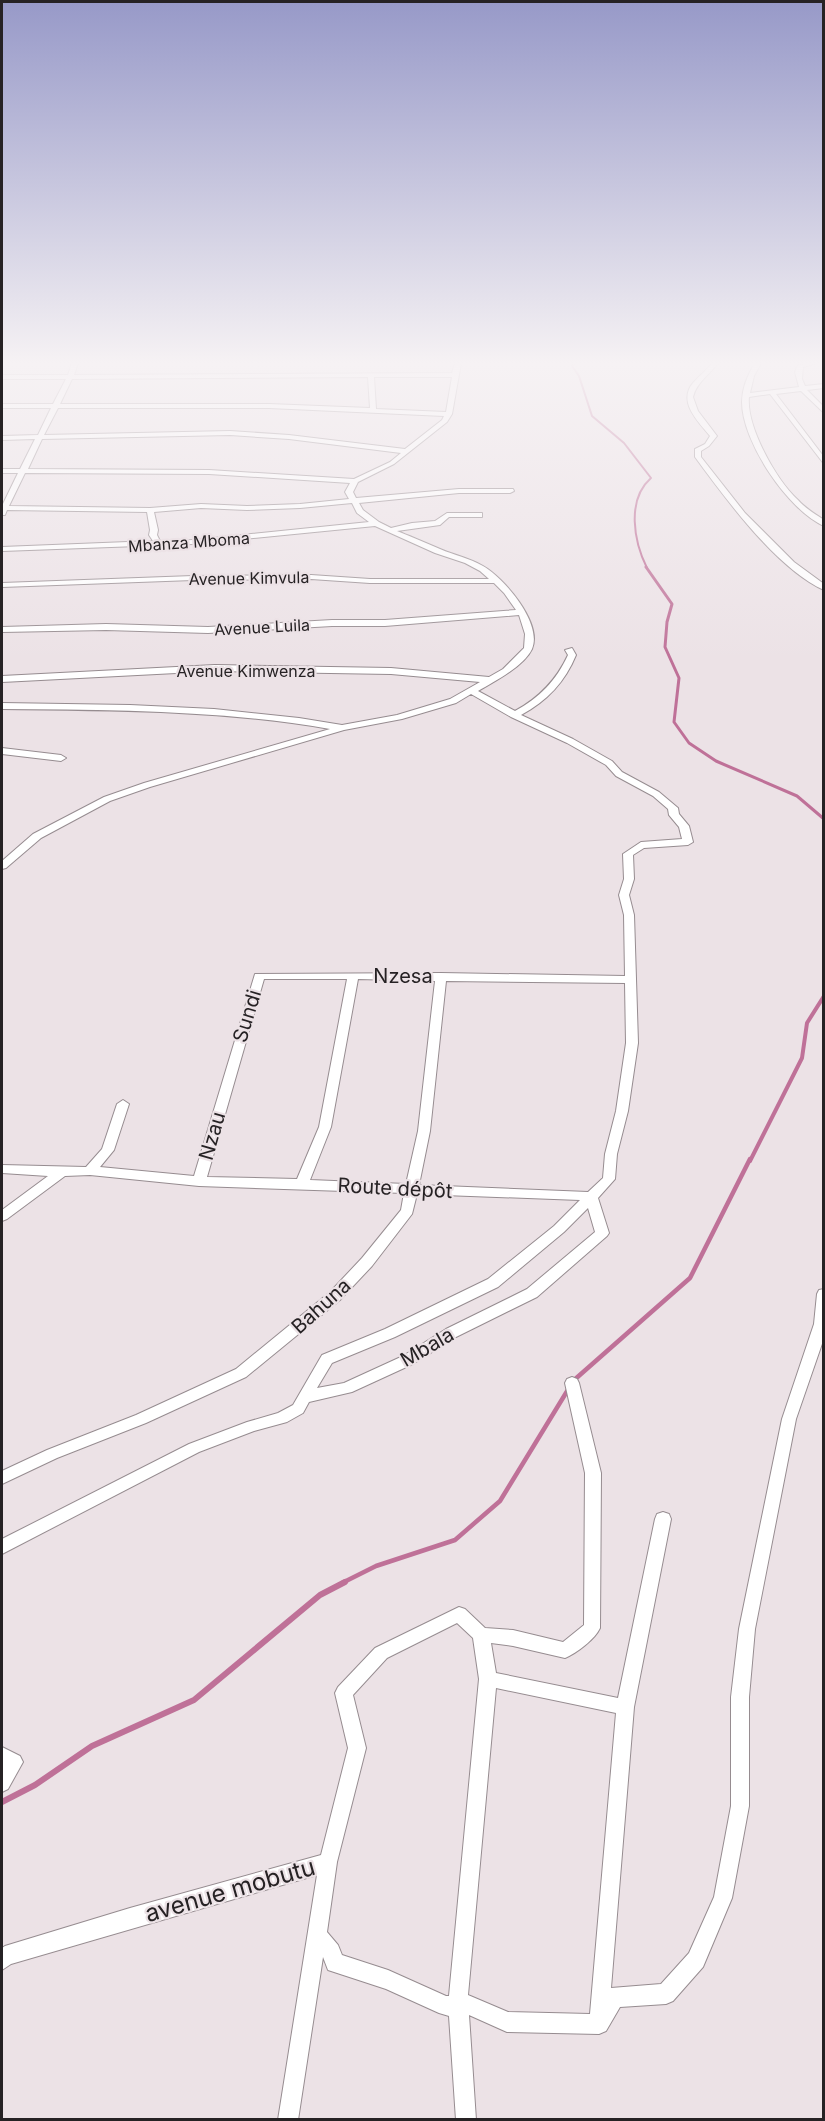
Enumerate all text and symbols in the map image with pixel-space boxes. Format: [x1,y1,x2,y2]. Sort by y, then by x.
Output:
street label: Mbanza Mboma [127,528,251,556]
street label: Avenue Kimvula [188,567,310,589]
street label: Avenue Luila [214,615,310,639]
street label: Avenue Kimwenza [177,661,316,681]
street label: Nzesa [373,964,433,988]
street label: Sundi [228,987,266,1045]
street label: Nzau [194,1109,230,1163]
street label: Route dépôt [337,1173,453,1203]
street label: Bahuna [287,1273,355,1339]
street label: Mbala [396,1322,458,1372]
street label: avenue mobutu [142,1852,318,1928]

